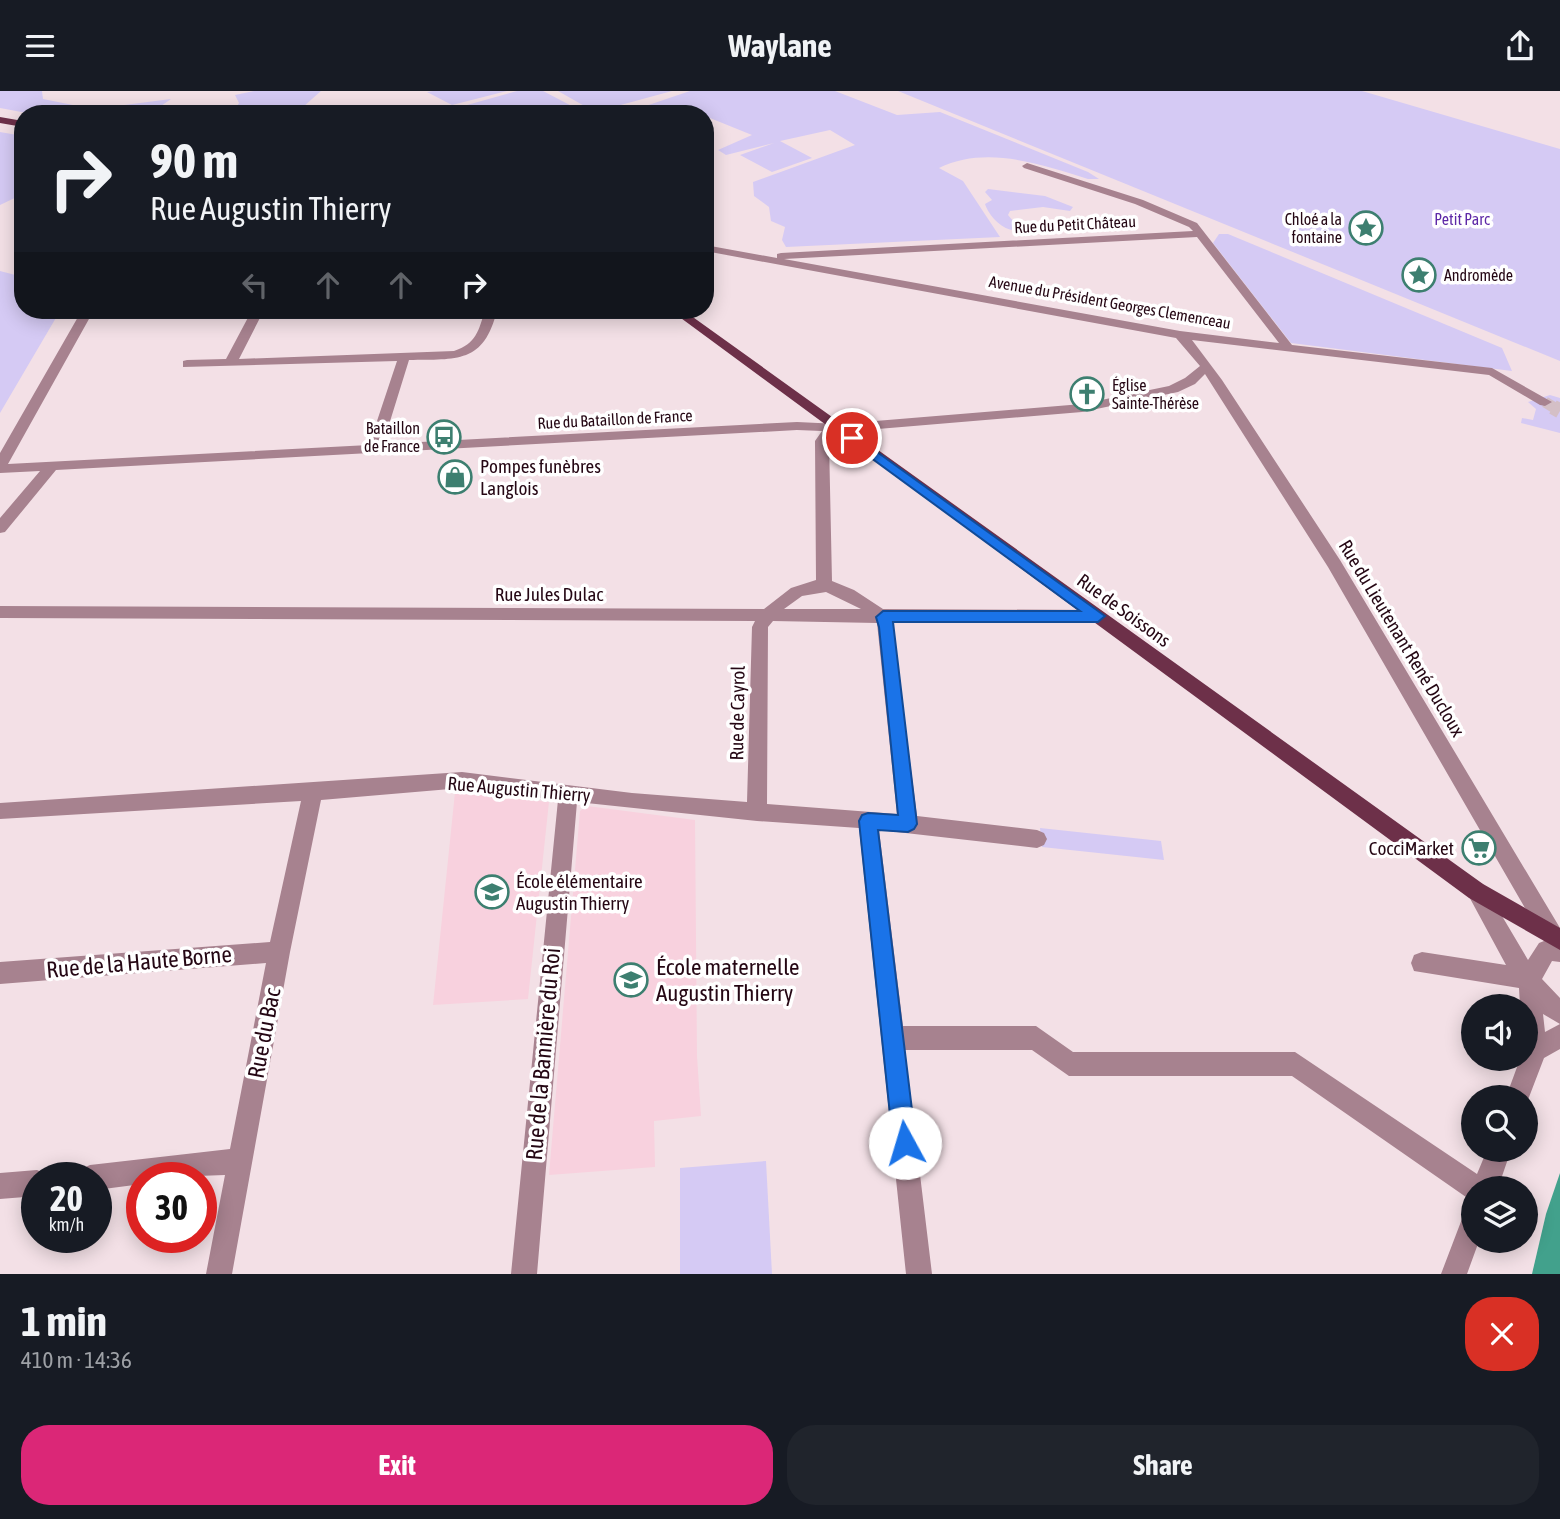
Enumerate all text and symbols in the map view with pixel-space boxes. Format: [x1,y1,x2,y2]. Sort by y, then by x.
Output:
icon: menu [21,27,59,65]
text: Waylane [728,27,832,64]
icon: share [1501,27,1539,65]
text: 90 m [150,132,238,188]
icon: right [35,133,126,224]
text: Rue Augustin Thierry [150,190,391,227]
place icon: Chloé a la fontaine [1347,209,1385,247]
place label: Chloé a la fontaine [1285,210,1342,246]
park label: Petit Parc [1434,210,1490,228]
street label: Rue du Petit Château [1014,212,1136,236]
place icon: Andromède [1400,256,1438,294]
icon: left [236,266,274,304]
icon: ahead [309,266,347,304]
icon: ahead [382,266,420,304]
icon: right [455,266,493,304]
place label: Andromède [1444,266,1513,284]
street label: Avenue du Président Georges Clemenceau [988,272,1232,333]
church icon: Église Sainte-Thérèse [1068,375,1106,413]
place label: Église Sainte-Thérèse [1112,376,1199,412]
street label: Rue du Bataillon de France [537,406,693,432]
pin [822,408,882,468]
bus stop icon: Bataillon de France [425,418,463,456]
place label: Bataillon de France [364,419,420,455]
icon: arrive [833,419,871,457]
place label: Pompes funèbres Langlois [480,455,601,499]
shop icon: Pompes funèbres Langlois [436,458,474,496]
street label: Rue du Lieutenant René Ducloux [1334,536,1470,741]
street label: Rue de Soissons [1073,569,1175,651]
street label: Rue Jules Dulac [495,583,604,605]
street label: Rue de Cayrol [725,665,749,761]
street label: Rue Augustin Thierry [447,772,592,806]
supermarket icon: CocciMarket [1460,829,1498,867]
place label: CocciMarket [1369,837,1454,859]
place label: École élémentaire Augustin Thierry [516,870,643,914]
school or university icon: École élémentaire Augustin Thierry [473,873,511,911]
street label: Rue de la Haute Borne [45,941,233,983]
street label: Rue de la Bannière du Roi [521,947,565,1161]
place label: École maternelle Augustin Thierry [656,954,799,1006]
school or university icon: École maternelle Augustin Thierry [612,961,650,999]
street label: Rue du Bac [243,985,286,1080]
map controls [1461,994,1538,1253]
button: sound [1461,994,1538,1071]
button: search [1461,1085,1538,1162]
position arrow [868,1106,942,1180]
speed limit sign: 30 [126,1162,217,1253]
button: layers [1461,1176,1538,1253]
text: 20 [50,1178,83,1218]
text: km/h [49,1214,84,1235]
text: 1 min [21,1297,107,1345]
button: close [1465,1297,1539,1371]
text: 410 m · 14:36 [21,1347,132,1373]
button: Exit [21,1425,773,1505]
button: Share [787,1425,1539,1505]

